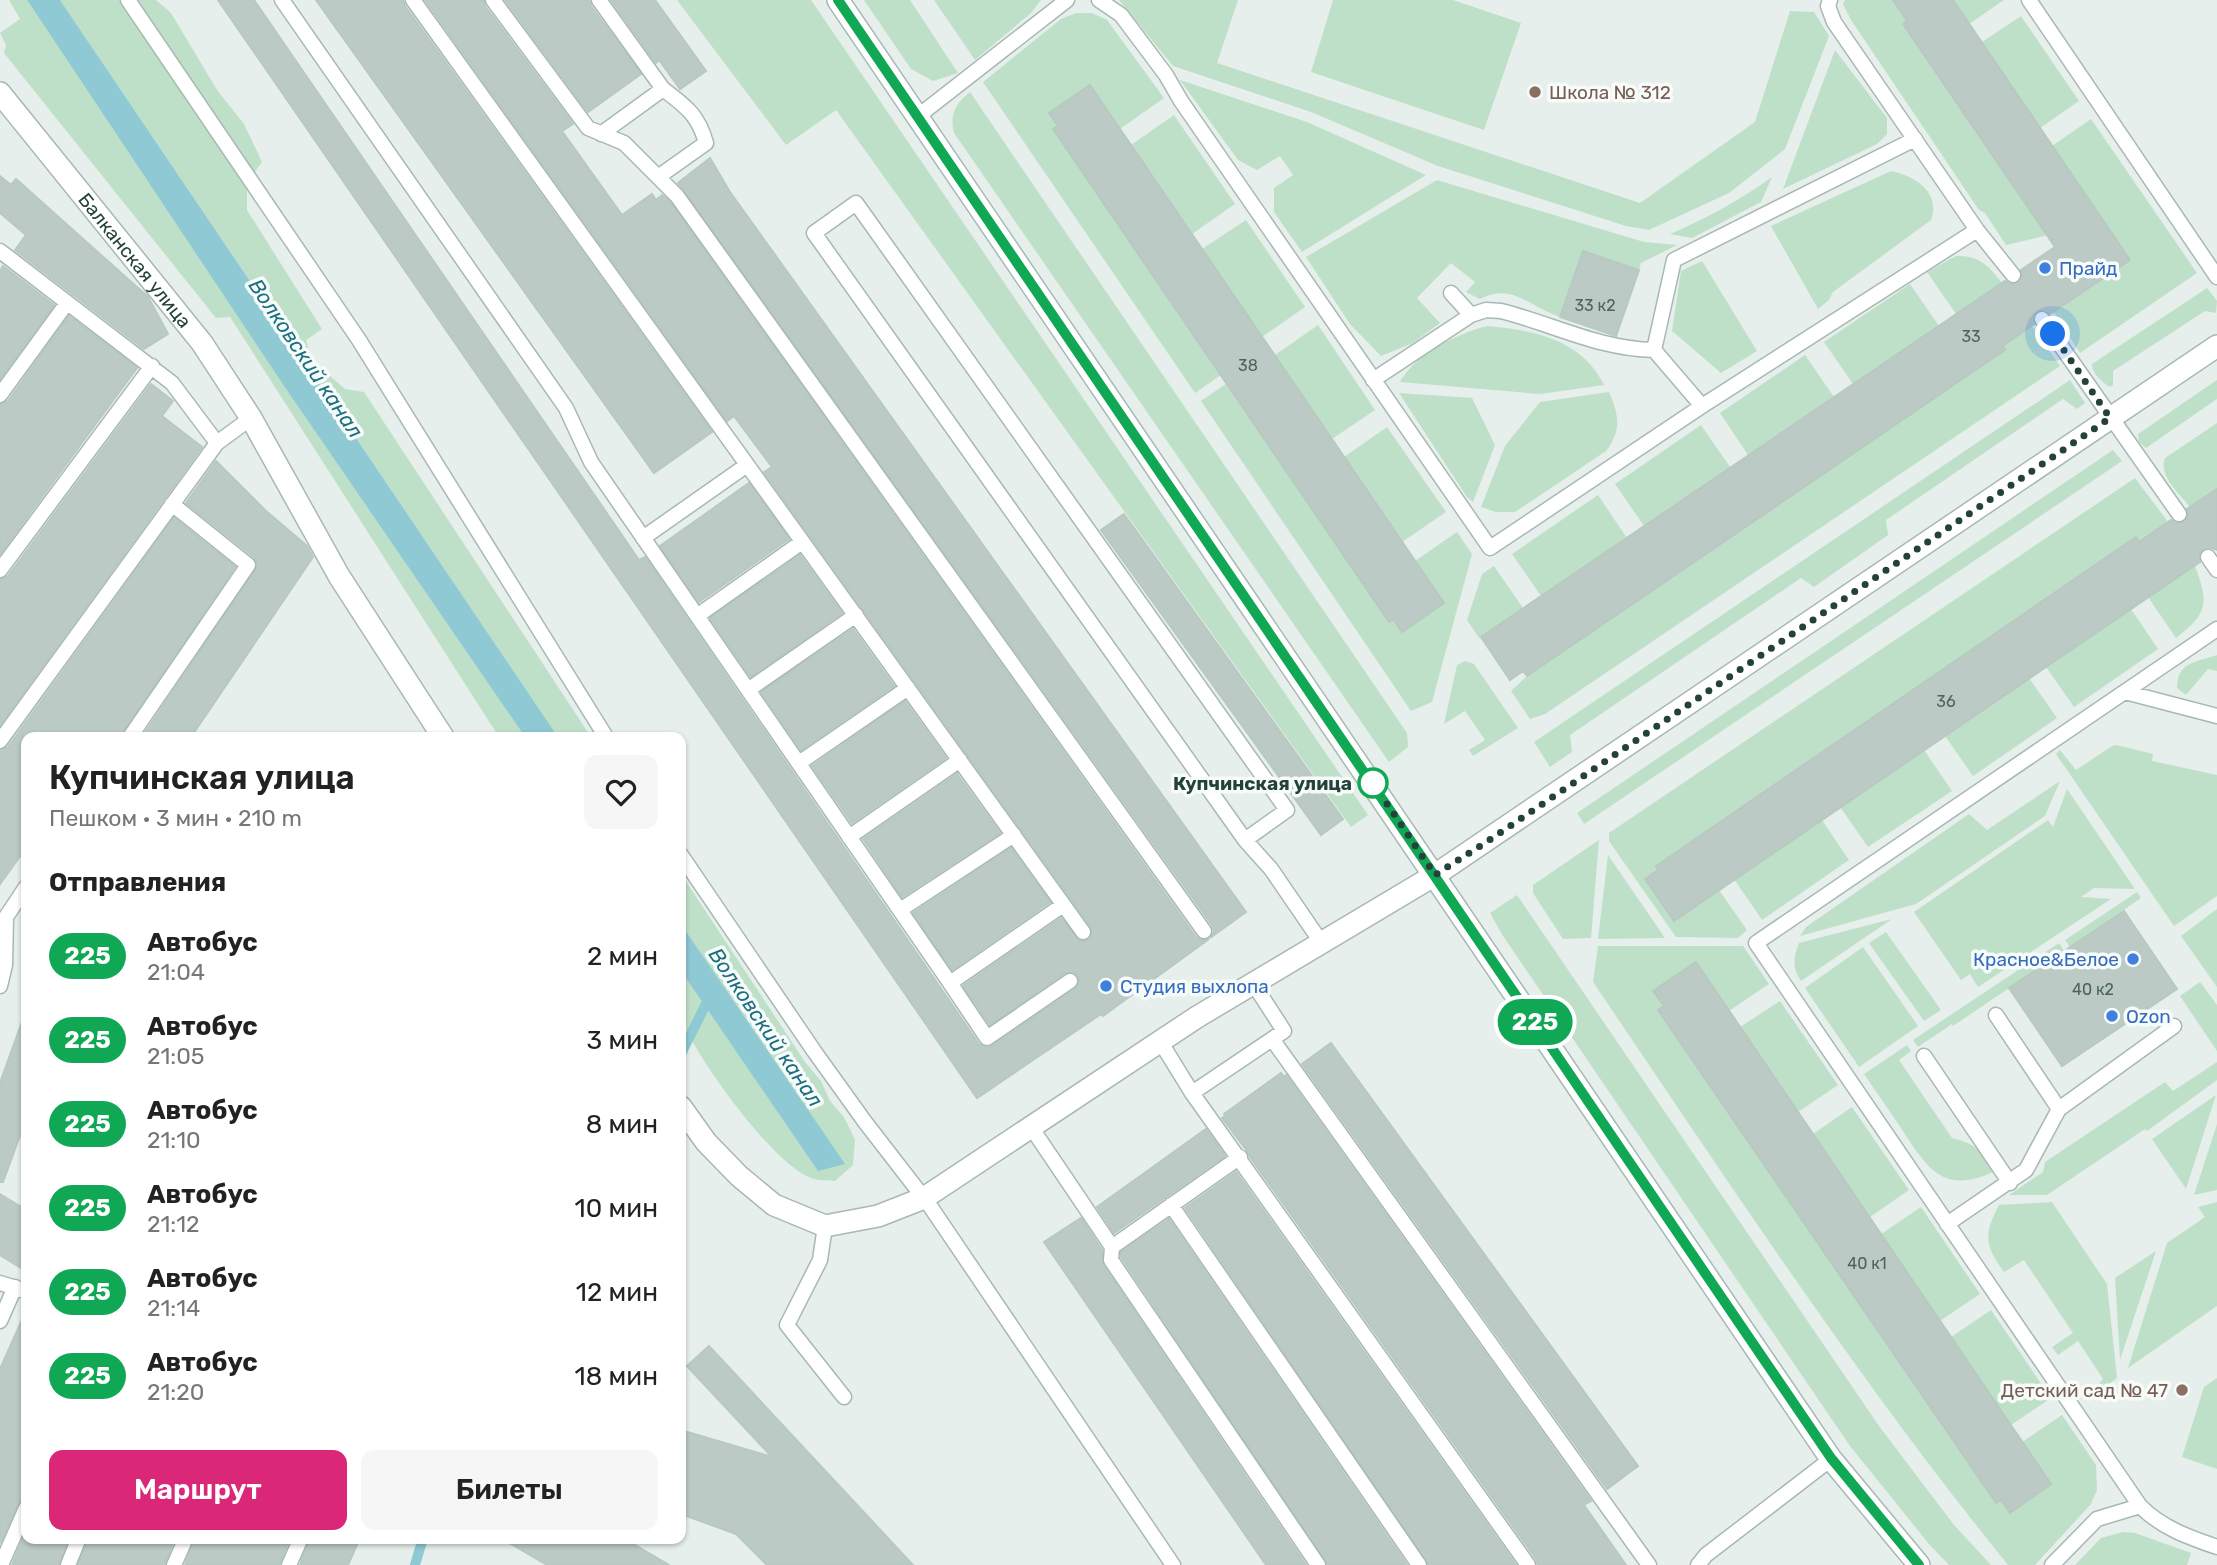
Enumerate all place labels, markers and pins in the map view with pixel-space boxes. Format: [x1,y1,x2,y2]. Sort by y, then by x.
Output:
place label: Школа № 312 [1549,81,1671,104]
marker: Школа № 312 [1527,84,1543,100]
place label: Прайд [2059,257,2117,280]
marker: Прайд [2037,260,2053,276]
marker: Купчинская улица [1358,768,1388,798]
place label: Купчинская улица [1173,772,1352,795]
place label: Красное&Белое [1973,948,2119,971]
marker: Красное&Белое [2125,951,2141,967]
place label: Студия выхлопа [1120,975,1269,998]
marker: Студия выхлопа [1098,978,1114,994]
place label: Ozon [2126,1005,2171,1028]
marker: Ozon [2104,1008,2120,1024]
place label: Детский сад № 47 [2001,1379,2168,1402]
marker: Детский сад № 47 [2174,1382,2190,1398]

